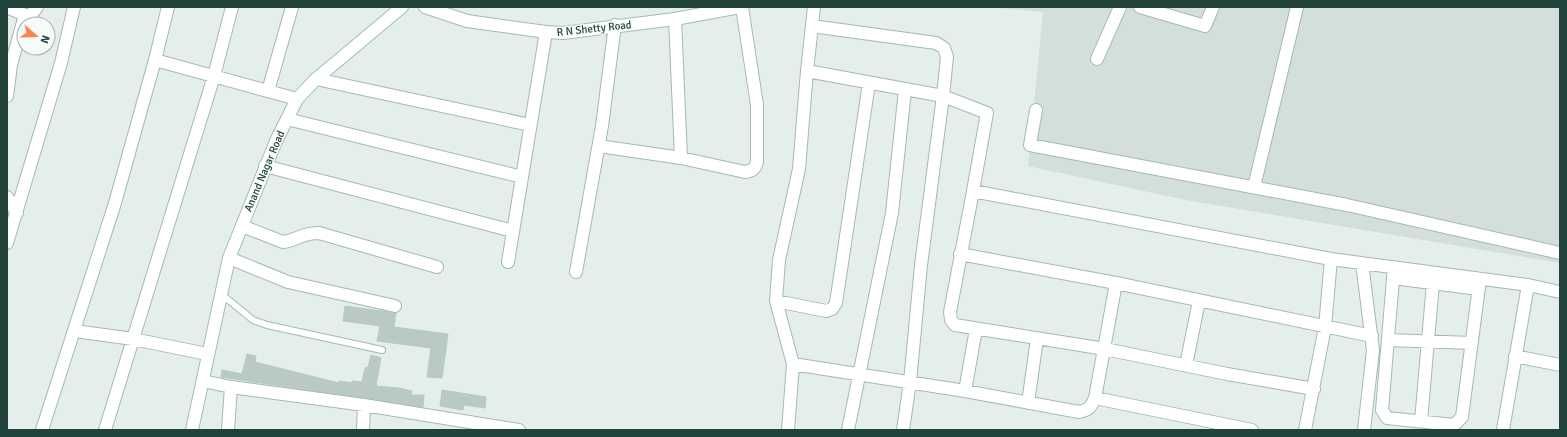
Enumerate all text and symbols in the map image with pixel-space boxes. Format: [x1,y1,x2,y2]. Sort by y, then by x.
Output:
north arrow [16,16,56,56]
street label: R N Shetty Road [556,18,632,39]
text: N [38,33,52,45]
street label: Anand Nagar Road [241,128,287,214]

